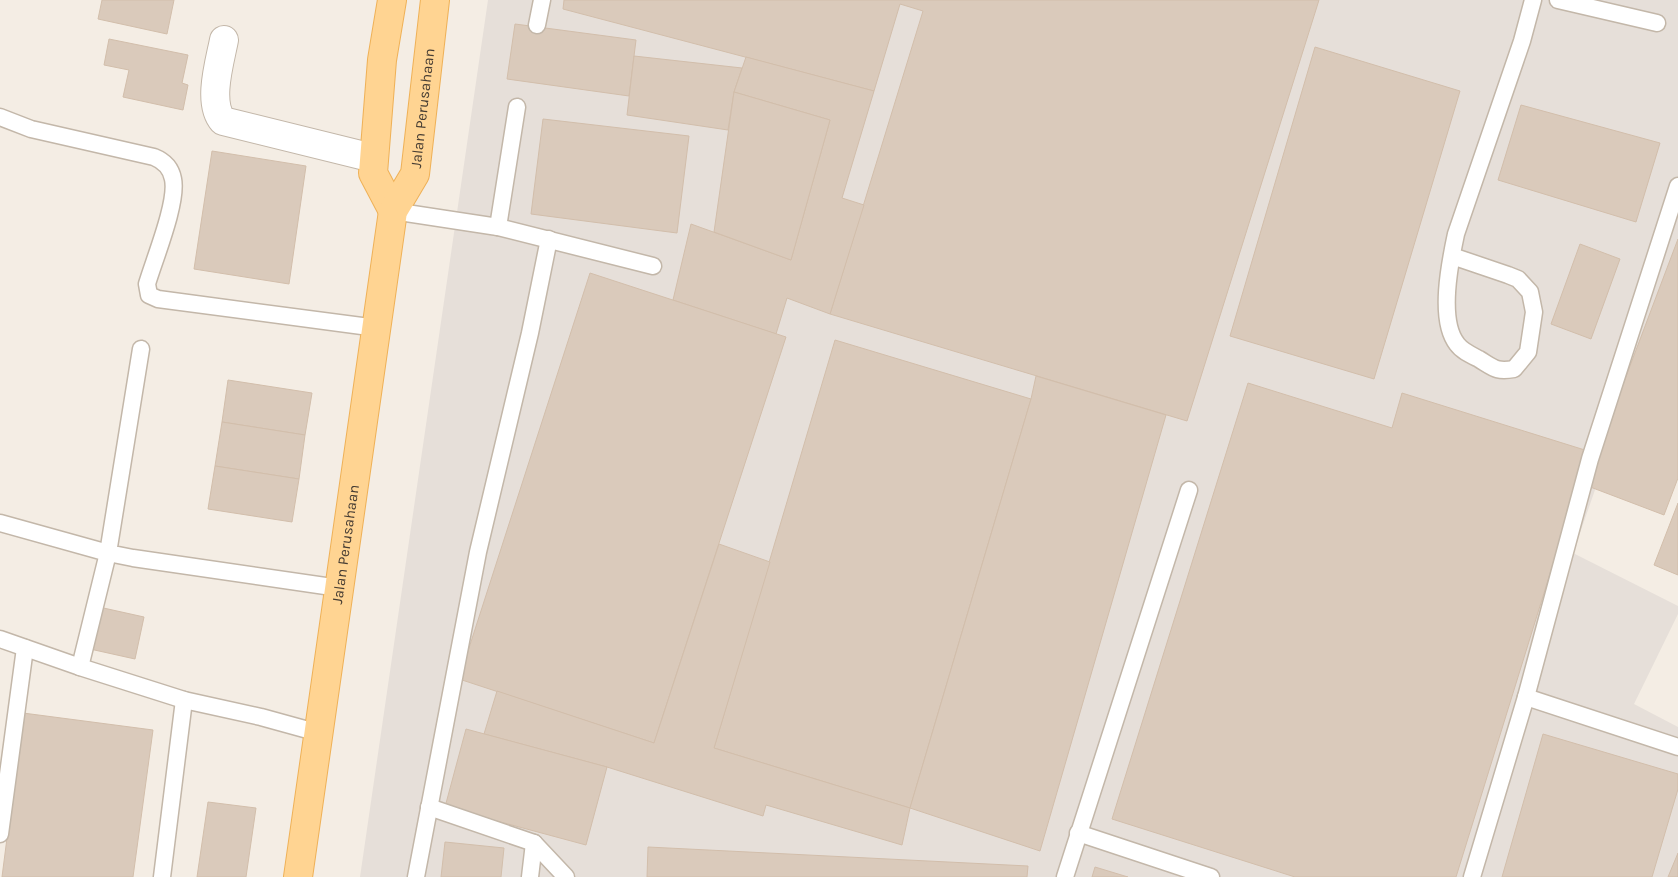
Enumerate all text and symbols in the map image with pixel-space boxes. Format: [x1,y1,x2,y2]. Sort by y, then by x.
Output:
street label: Jalan Perusahaan [407,47,438,169]
street label: Jalan Perusahaan [328,483,363,605]

